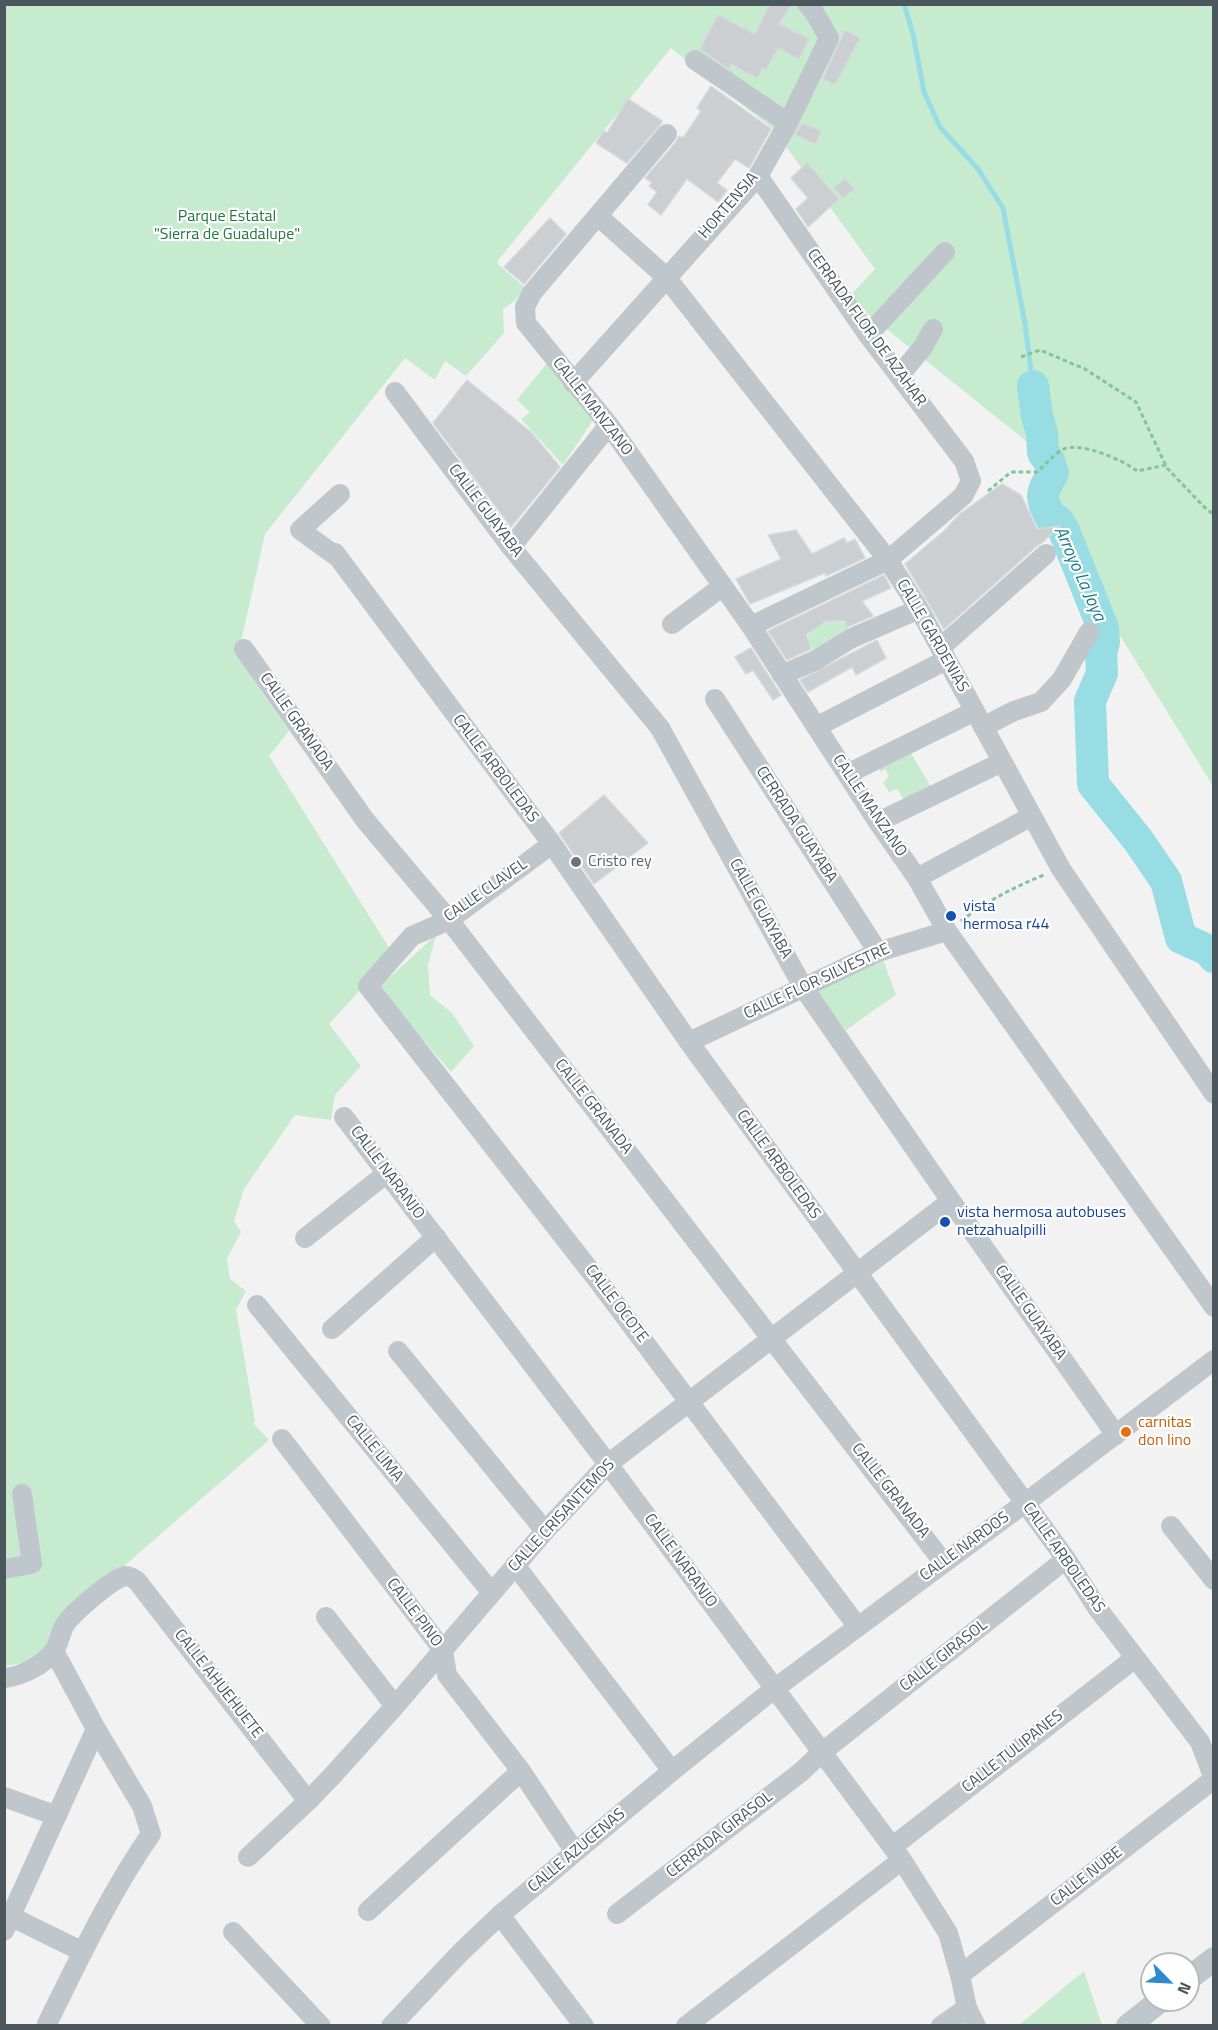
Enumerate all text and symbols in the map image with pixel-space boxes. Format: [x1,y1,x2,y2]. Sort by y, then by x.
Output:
street label: HORTENSIA [695,169,763,243]
park label: Parque Estatal "Sierra de Guadalupe" [154,207,300,245]
street label: CERRADA FLOR DE AZAHAR [802,245,930,411]
street label: CALLE MANZANO [548,354,636,460]
street label: CALLE GUAYABA [444,461,526,561]
water label: Arroyo La Joya [1048,523,1110,625]
street label: CALLE GARDENIAS [892,576,972,696]
street label: CALLE GRANADA [255,669,337,775]
street label: CALLE ARBOLEDAS [448,711,542,827]
street label: CALLE MANZANO [828,751,910,861]
street label: CERRADA GUAYABA [751,763,841,887]
place label: Cristo rey [588,852,652,872]
street label: CALLE CLAVEL [441,855,531,927]
marker: Cristo rey [569,855,583,869]
street label: CALLE GUAYABA [725,856,795,962]
place label: vista hermosa r44 [963,897,1049,935]
marker: vista hermosa r44 [944,909,958,923]
street label: CALLE FLOR SILVESTRE [741,940,893,1024]
street label: CALLE GRANADA [550,1056,636,1158]
street label: CALLE ARBOLEDAS [732,1107,824,1223]
street label: CALLE NARANJO [346,1123,428,1223]
place label: vista hermosa autobuses netzahualpilli [957,1203,1126,1241]
marker: vista hermosa autobuses netzahualpilli [938,1215,952,1229]
street label: CALLE OCOTE [580,1261,652,1347]
street label: CALLE GUAYABA [990,1262,1070,1364]
street label: CALLE LIMA [341,1412,407,1486]
place label: carnitas don lino [1138,1413,1192,1451]
marker: carnitas don lino [1119,1425,1133,1439]
street label: CALLE GRANADA [847,1440,933,1542]
street label: CALLE CRISANTEMOS [505,1456,619,1576]
street label: CALLE ARBOLEDAS [1018,1499,1108,1617]
street label: CALLE NARDOS [917,1508,1013,1586]
street label: CALLE NARANJO [639,1510,721,1612]
street label: CALLE PINO [382,1575,446,1651]
street label: CALLE GIRASOL [896,1616,992,1696]
street label: CALLE AHUEHUETE [170,1626,266,1742]
street label: CALLE TULIPANES [959,1707,1067,1797]
street label: CERRADA GIRASOL [663,1788,777,1882]
street label: CALLE AZUCENAS [525,1805,629,1897]
street label: CALLE NUBE [1047,1843,1127,1911]
north arrow [1140,1952,1200,2012]
text: N [1171,1979,1198,1998]

